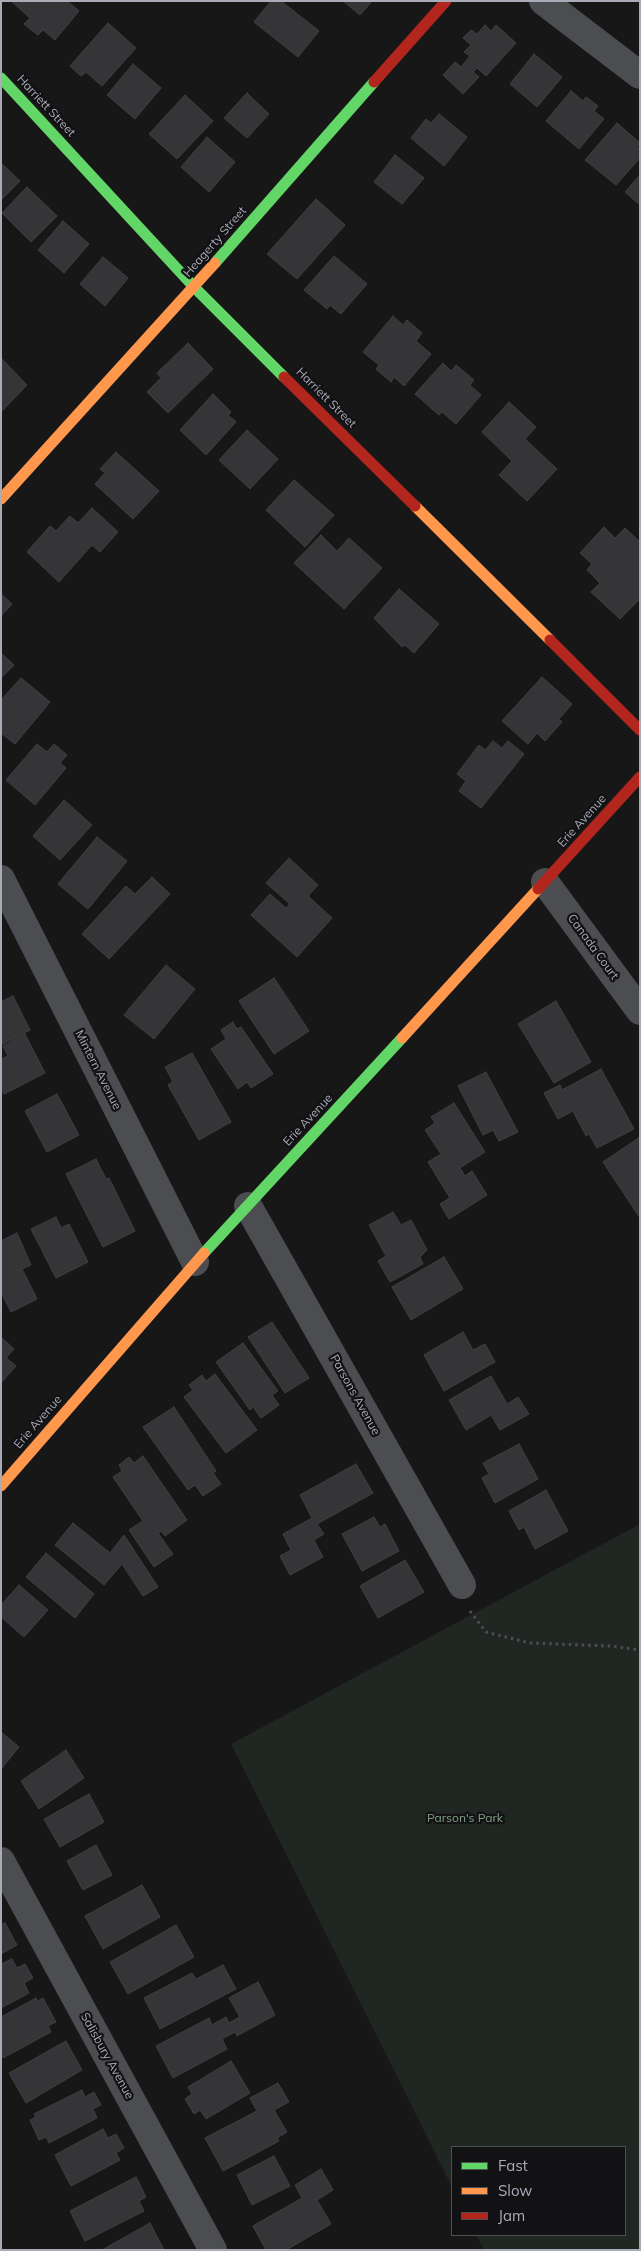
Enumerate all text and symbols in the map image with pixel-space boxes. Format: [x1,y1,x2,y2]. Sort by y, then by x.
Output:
street label: Harriett Street [14,72,78,140]
street label: Heagerty Street [181,204,249,280]
street label: Harriett Street [293,365,359,431]
street label: Erie Avenue [555,792,609,850]
street label: Canada Court [564,911,622,983]
street label: Mintern Avenue [72,1028,124,1112]
street label: Erie Avenue [280,1091,336,1149]
street label: Parsons Avenue [327,1352,383,1438]
street label: Erie Avenue [11,1392,65,1452]
park label: Parson's Park [427,1811,503,1825]
street label: Salisbury Avenue [77,2010,137,2102]
legend [451,2146,626,2236]
text: Fast [498,2156,528,2175]
text: Slow [498,2181,532,2200]
text: Jam [498,2206,525,2225]

